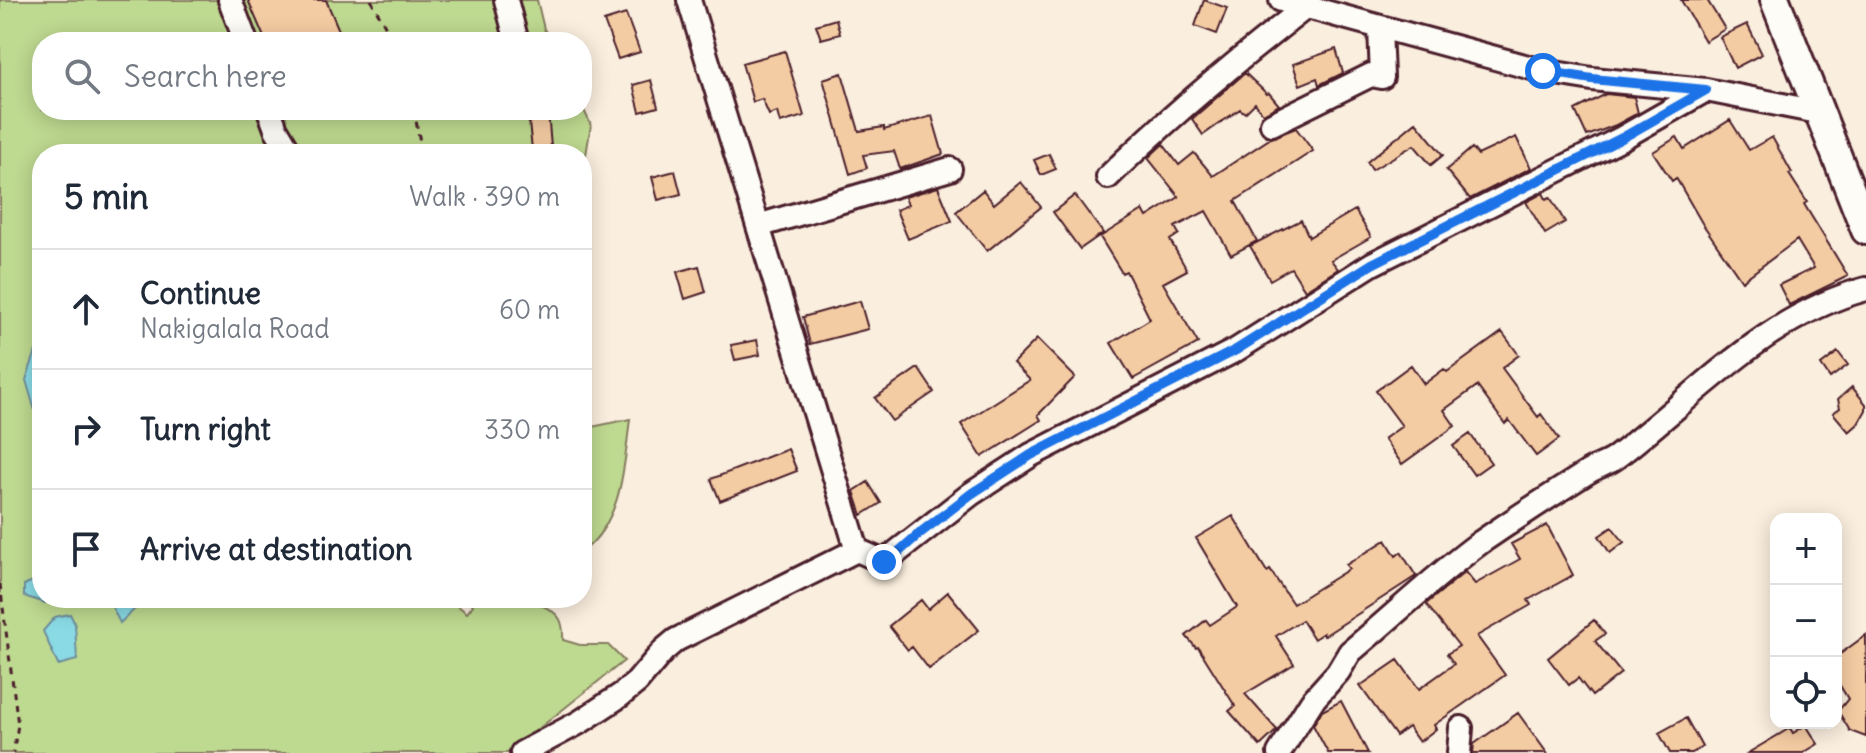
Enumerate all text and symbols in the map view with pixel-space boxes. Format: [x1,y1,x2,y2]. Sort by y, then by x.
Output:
search box [32,32,592,120]
route start [1525,53,1561,89]
icon: search [60,54,104,98]
text: Search here [124,57,287,95]
text: 5 min [64,175,149,218]
text: Walk · 390 m [409,180,560,213]
text: Continue [140,274,261,312]
icon: ahead [64,287,108,331]
text: 60 m [499,293,560,326]
text: Nakigalala Road [140,312,330,345]
icon: right [64,407,108,451]
text: Turn right [140,410,271,448]
text: 330 m [484,413,560,446]
map controls [1770,513,1842,729]
button: + [1770,513,1842,585]
icon: arrive [64,527,108,571]
text: Arrive at destination [140,530,412,568]
route end [866,544,902,580]
button: − [1770,585,1842,657]
button: locate [1770,657,1842,729]

